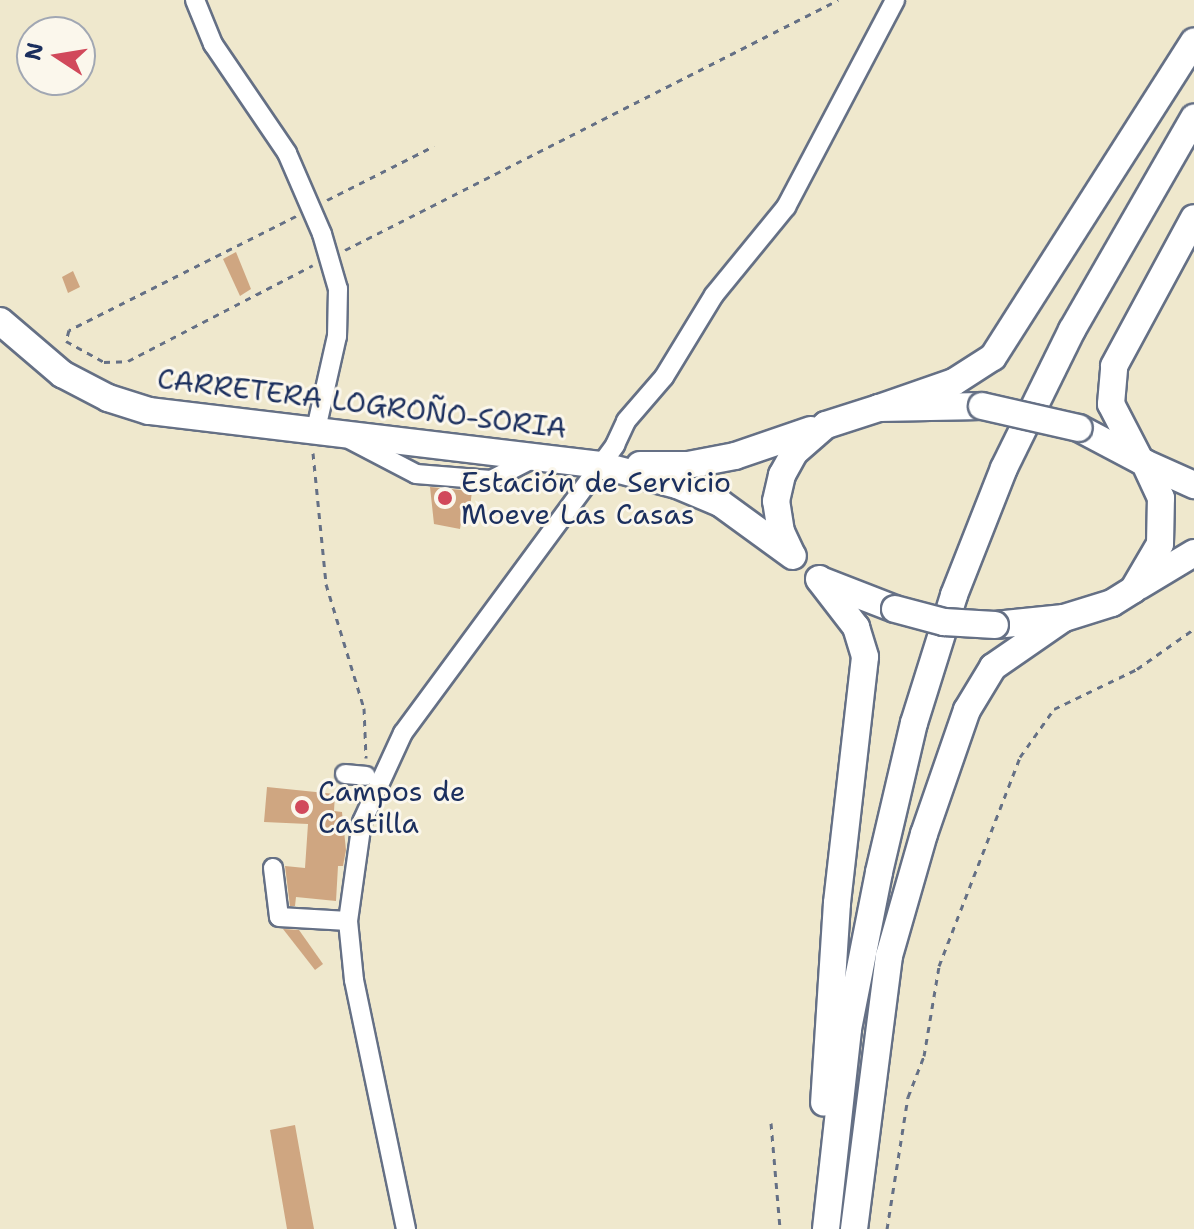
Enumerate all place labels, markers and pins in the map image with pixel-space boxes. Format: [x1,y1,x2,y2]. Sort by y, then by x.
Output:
place label: Estación de Servicio Moeve Las Casas [461,465,731,531]
marker: Estación de Servicio Moeve Las Casas [436,489,454,507]
place label: Campos de Castilla [318,774,465,840]
marker: Campos de Castilla [293,798,311,816]

